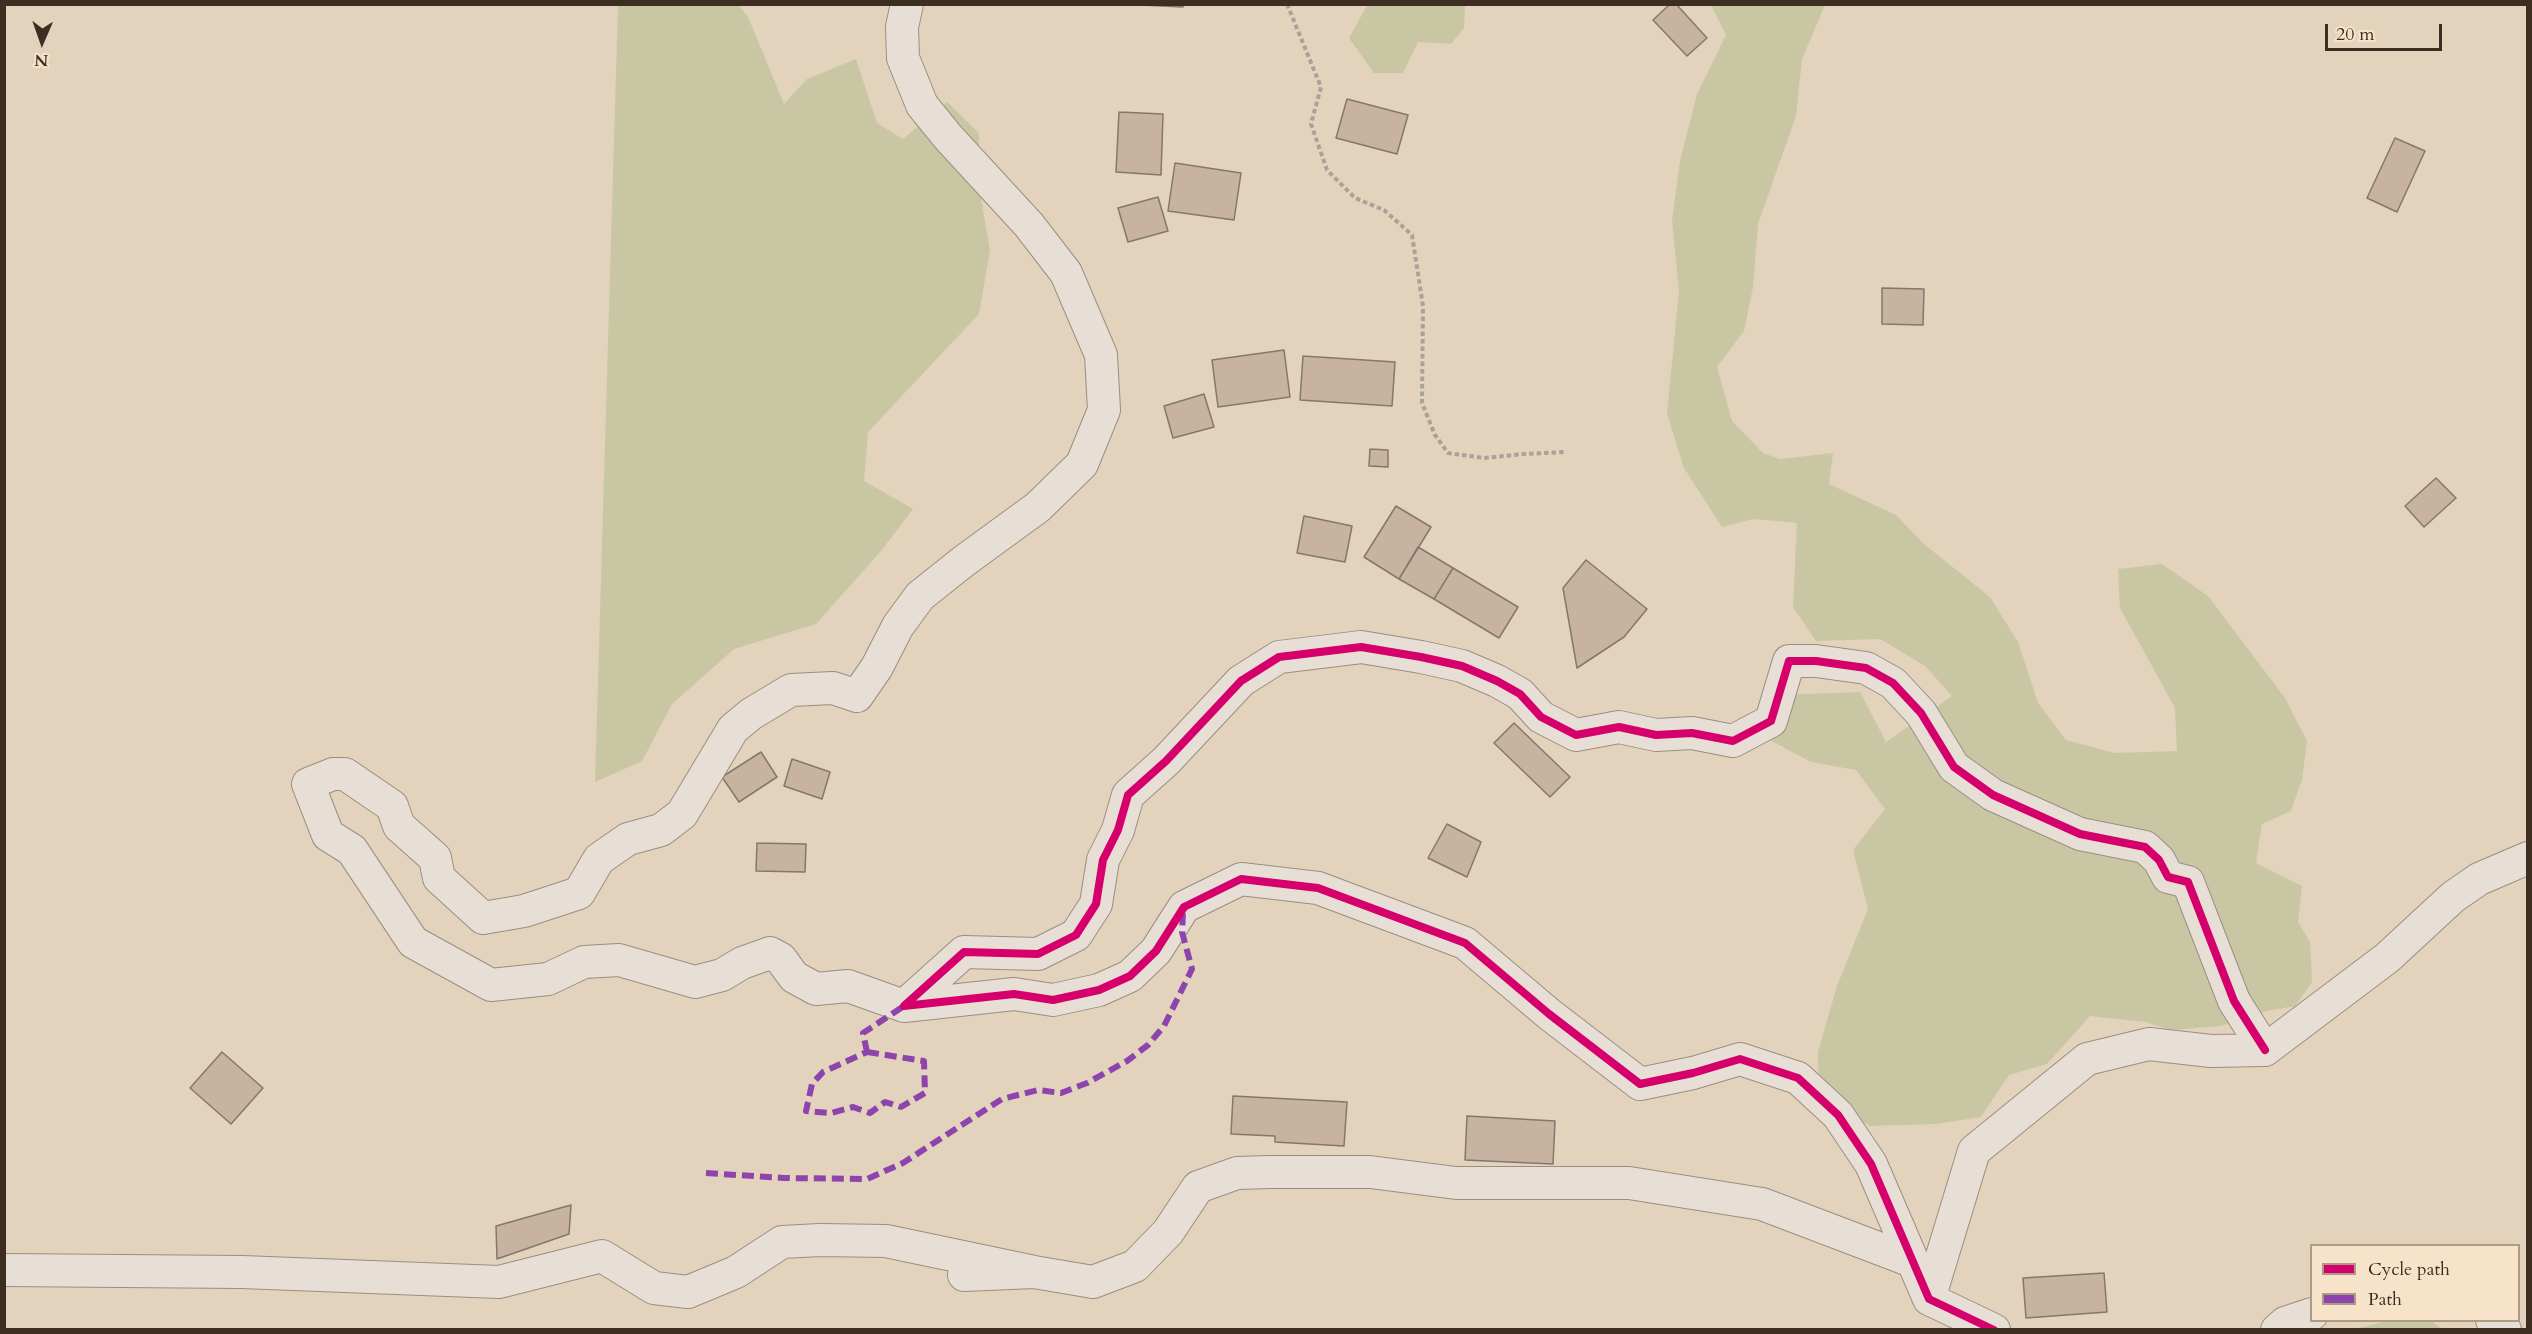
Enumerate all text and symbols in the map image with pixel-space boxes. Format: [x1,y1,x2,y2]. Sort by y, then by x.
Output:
north arrow [12,12,72,72]
scale bar [2328,12,2445,50]
text: 20 m [2336,22,2375,47]
text: N [34,49,49,71]
legend [2310,1244,2520,1322]
text: Cycle path [2368,1257,2450,1282]
text: Path [2368,1287,2402,1312]

